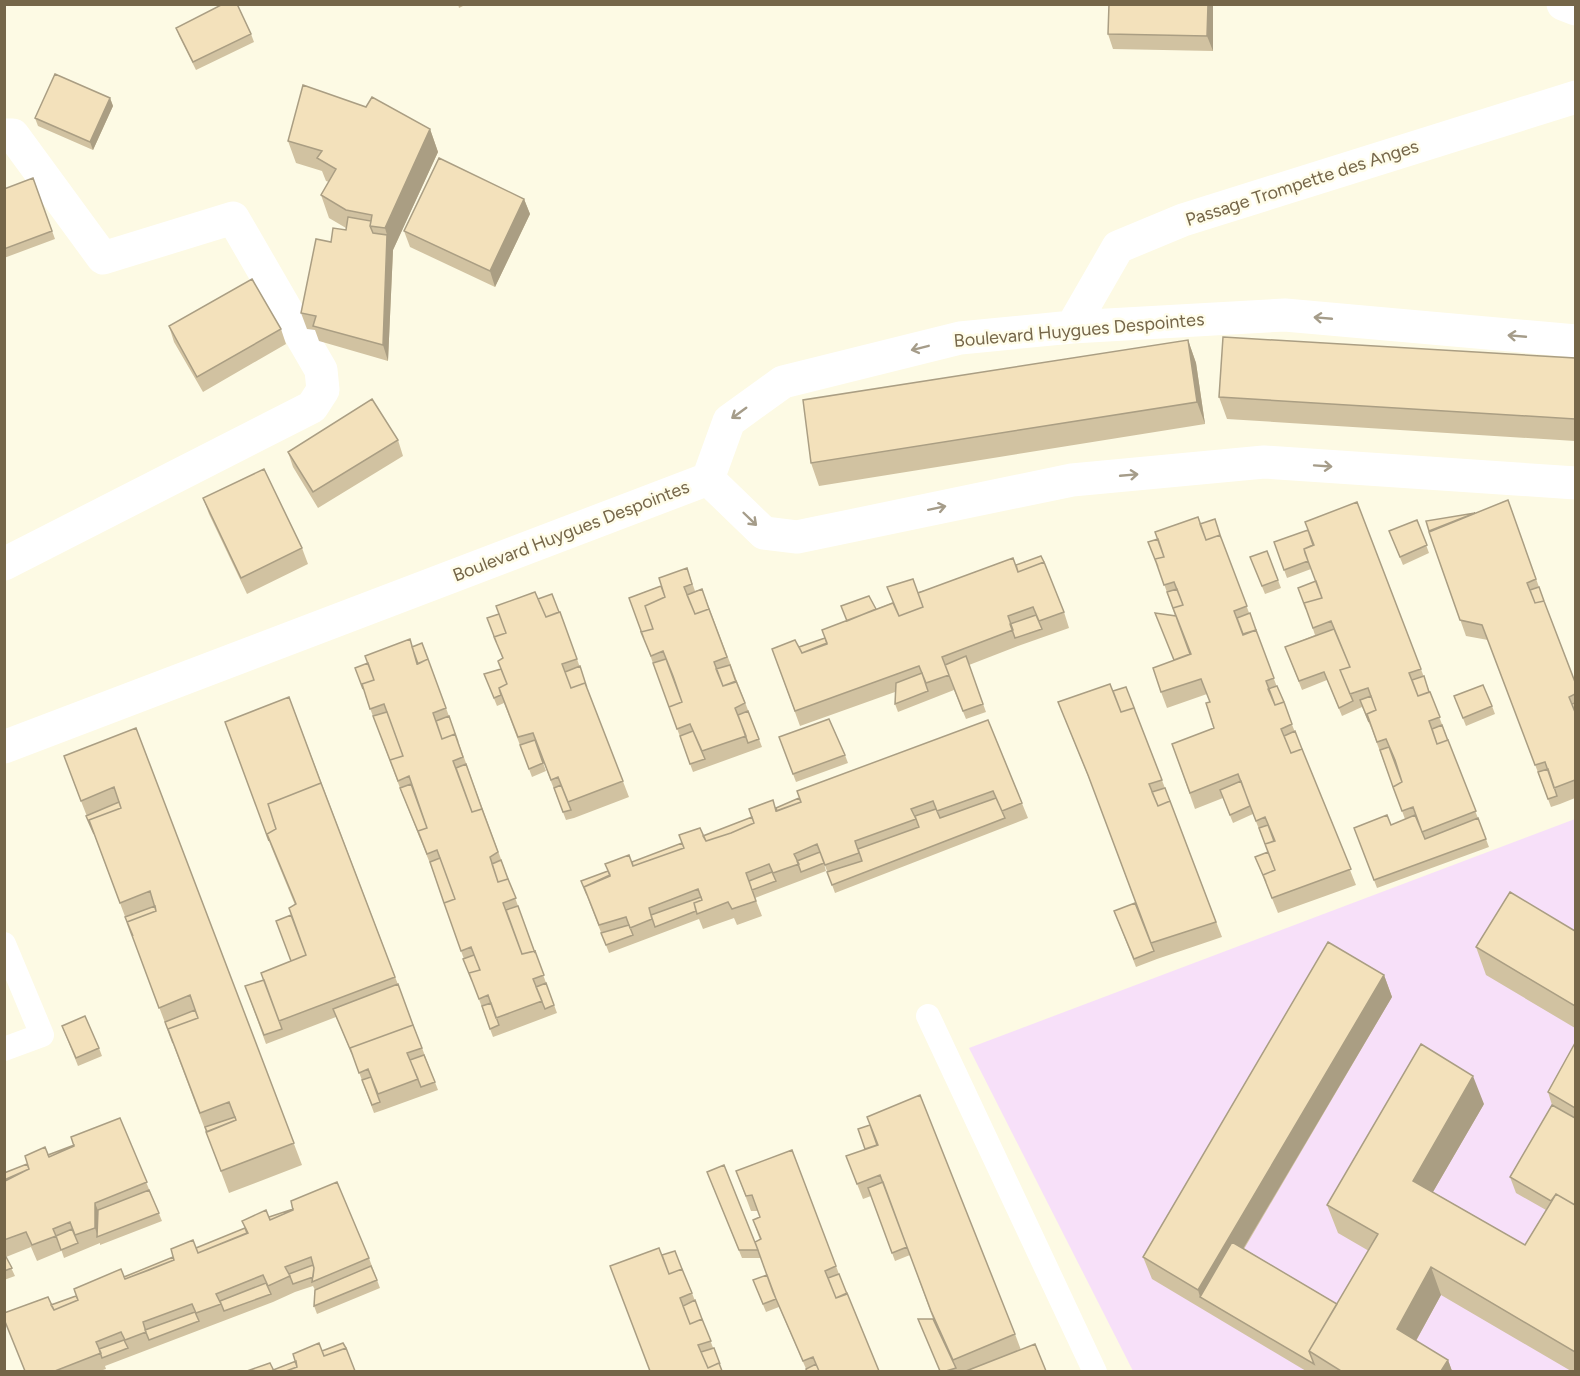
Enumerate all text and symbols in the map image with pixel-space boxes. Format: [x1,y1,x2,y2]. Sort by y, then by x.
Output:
street label: Passage Trompette des Anges [1183,135,1421,231]
street label: Boulevard Huygues Despointes [953,308,1205,352]
one-way arrow [1314,312,1333,323]
one-way arrow [1508,330,1528,341]
one-way arrow [911,342,930,354]
one-way arrow [732,407,748,419]
one-way arrow [1313,461,1333,472]
one-way arrow [1118,469,1138,480]
street label: Boulevard Huygues Despointes [450,476,692,586]
one-way arrow [927,502,946,513]
one-way arrow [743,512,758,527]

